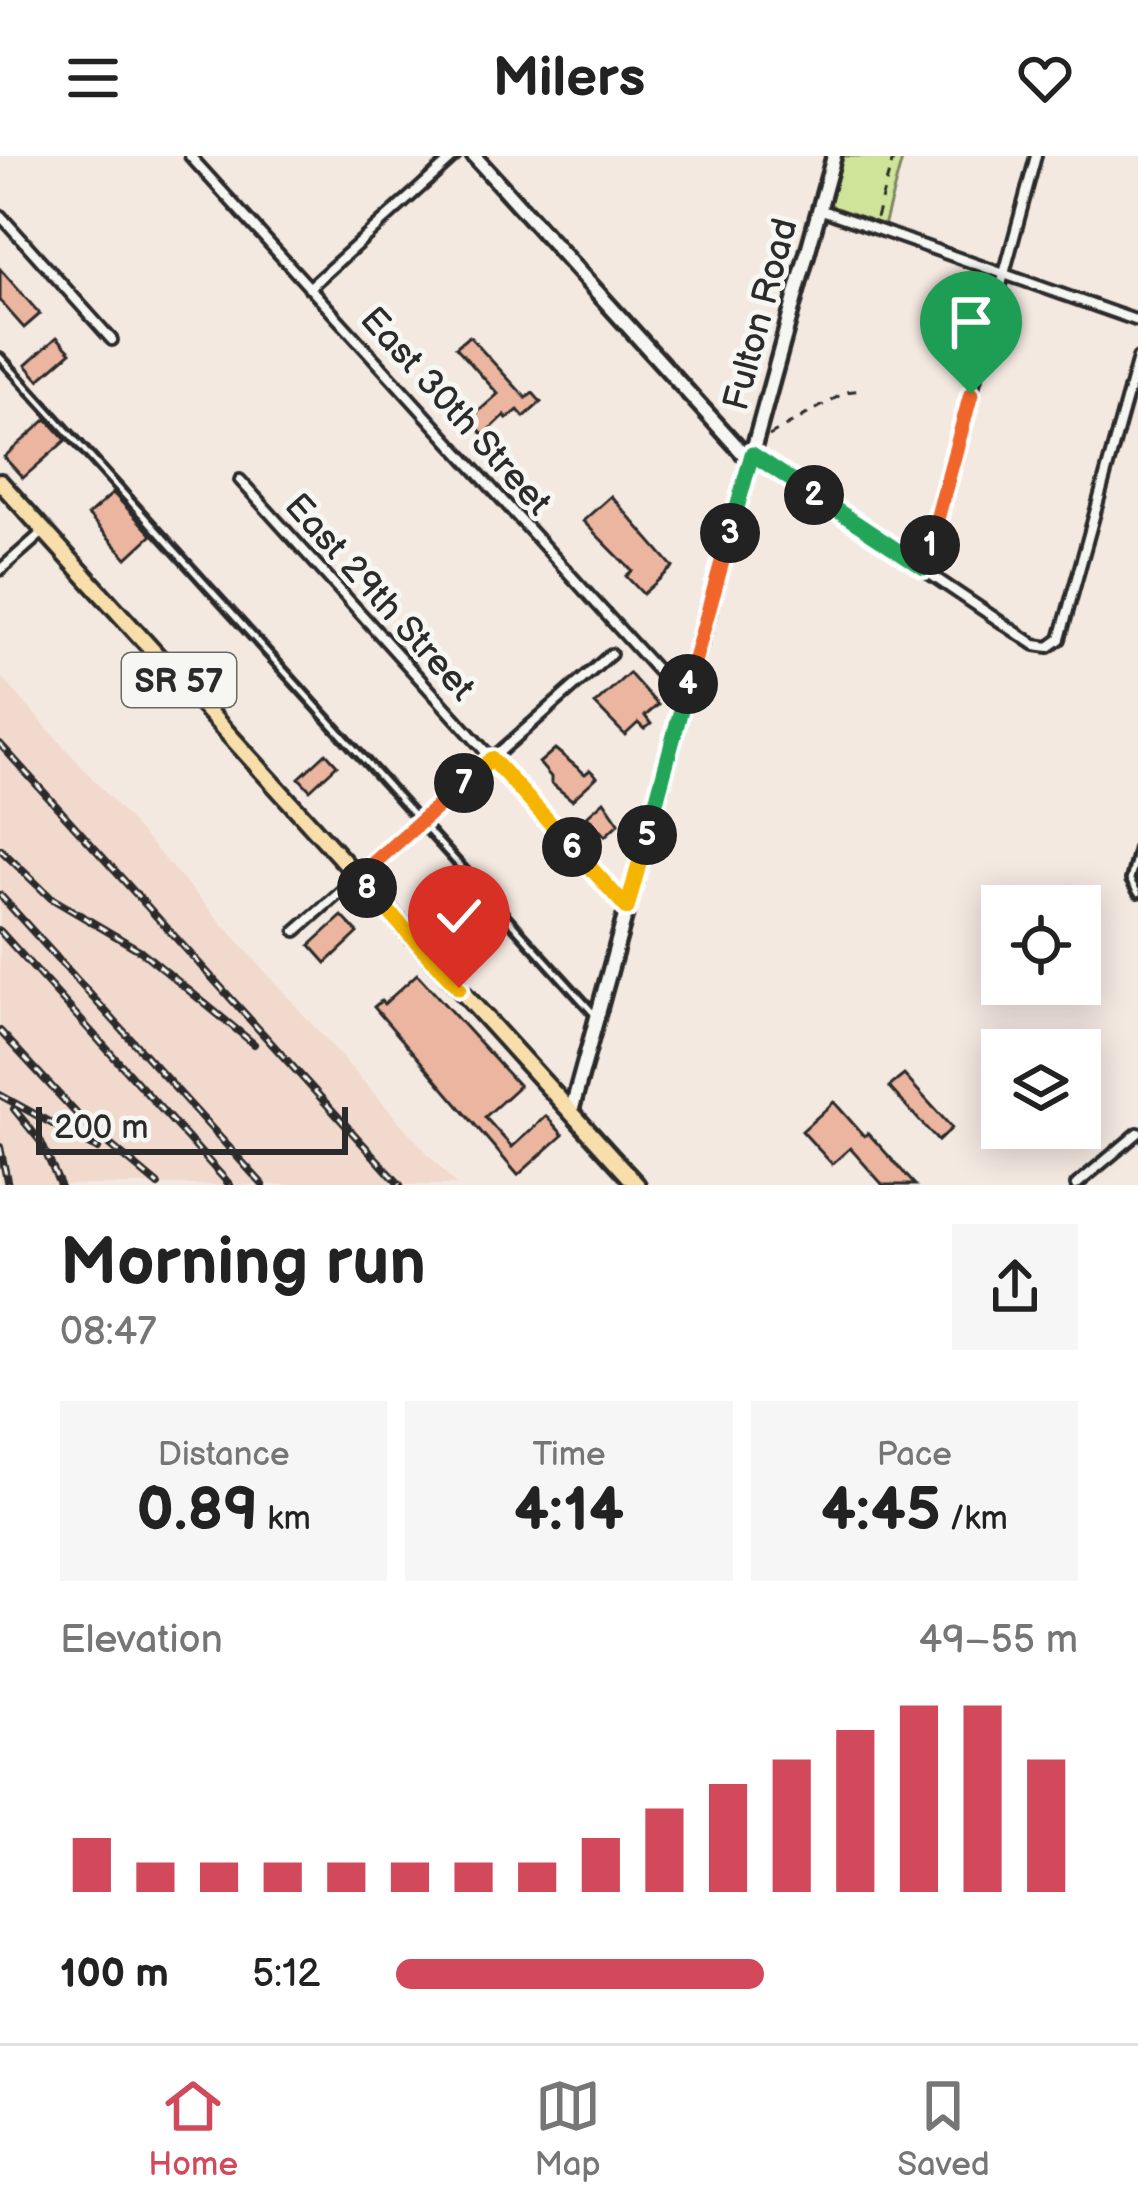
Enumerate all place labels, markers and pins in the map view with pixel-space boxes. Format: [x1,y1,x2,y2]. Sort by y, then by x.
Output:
pin [920,271,1022,394]
pin: 2 [784,465,844,525]
pin: 3 [700,503,760,563]
pin: 1 [900,515,960,575]
pin: 4 [658,654,718,714]
pin: 7 [434,753,494,813]
pin: 5 [617,805,677,865]
pin: 6 [542,817,602,877]
pin: 8 [337,858,397,918]
pin [408,865,510,988]

